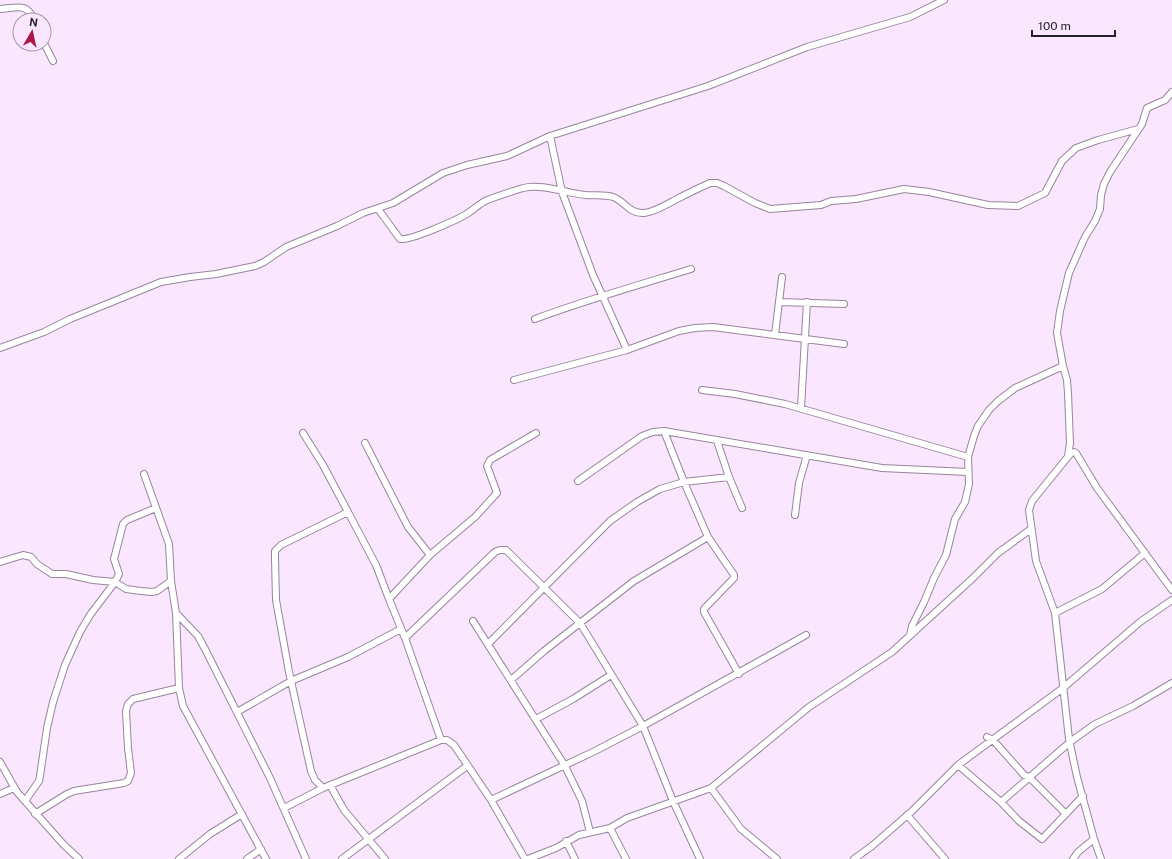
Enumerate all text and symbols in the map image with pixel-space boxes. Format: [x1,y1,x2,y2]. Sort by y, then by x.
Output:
north arrow [12,12,52,52]
scale bar [1032,12,1115,38]
text: N [28,16,39,29]
text: 100 m [1038,19,1071,33]

